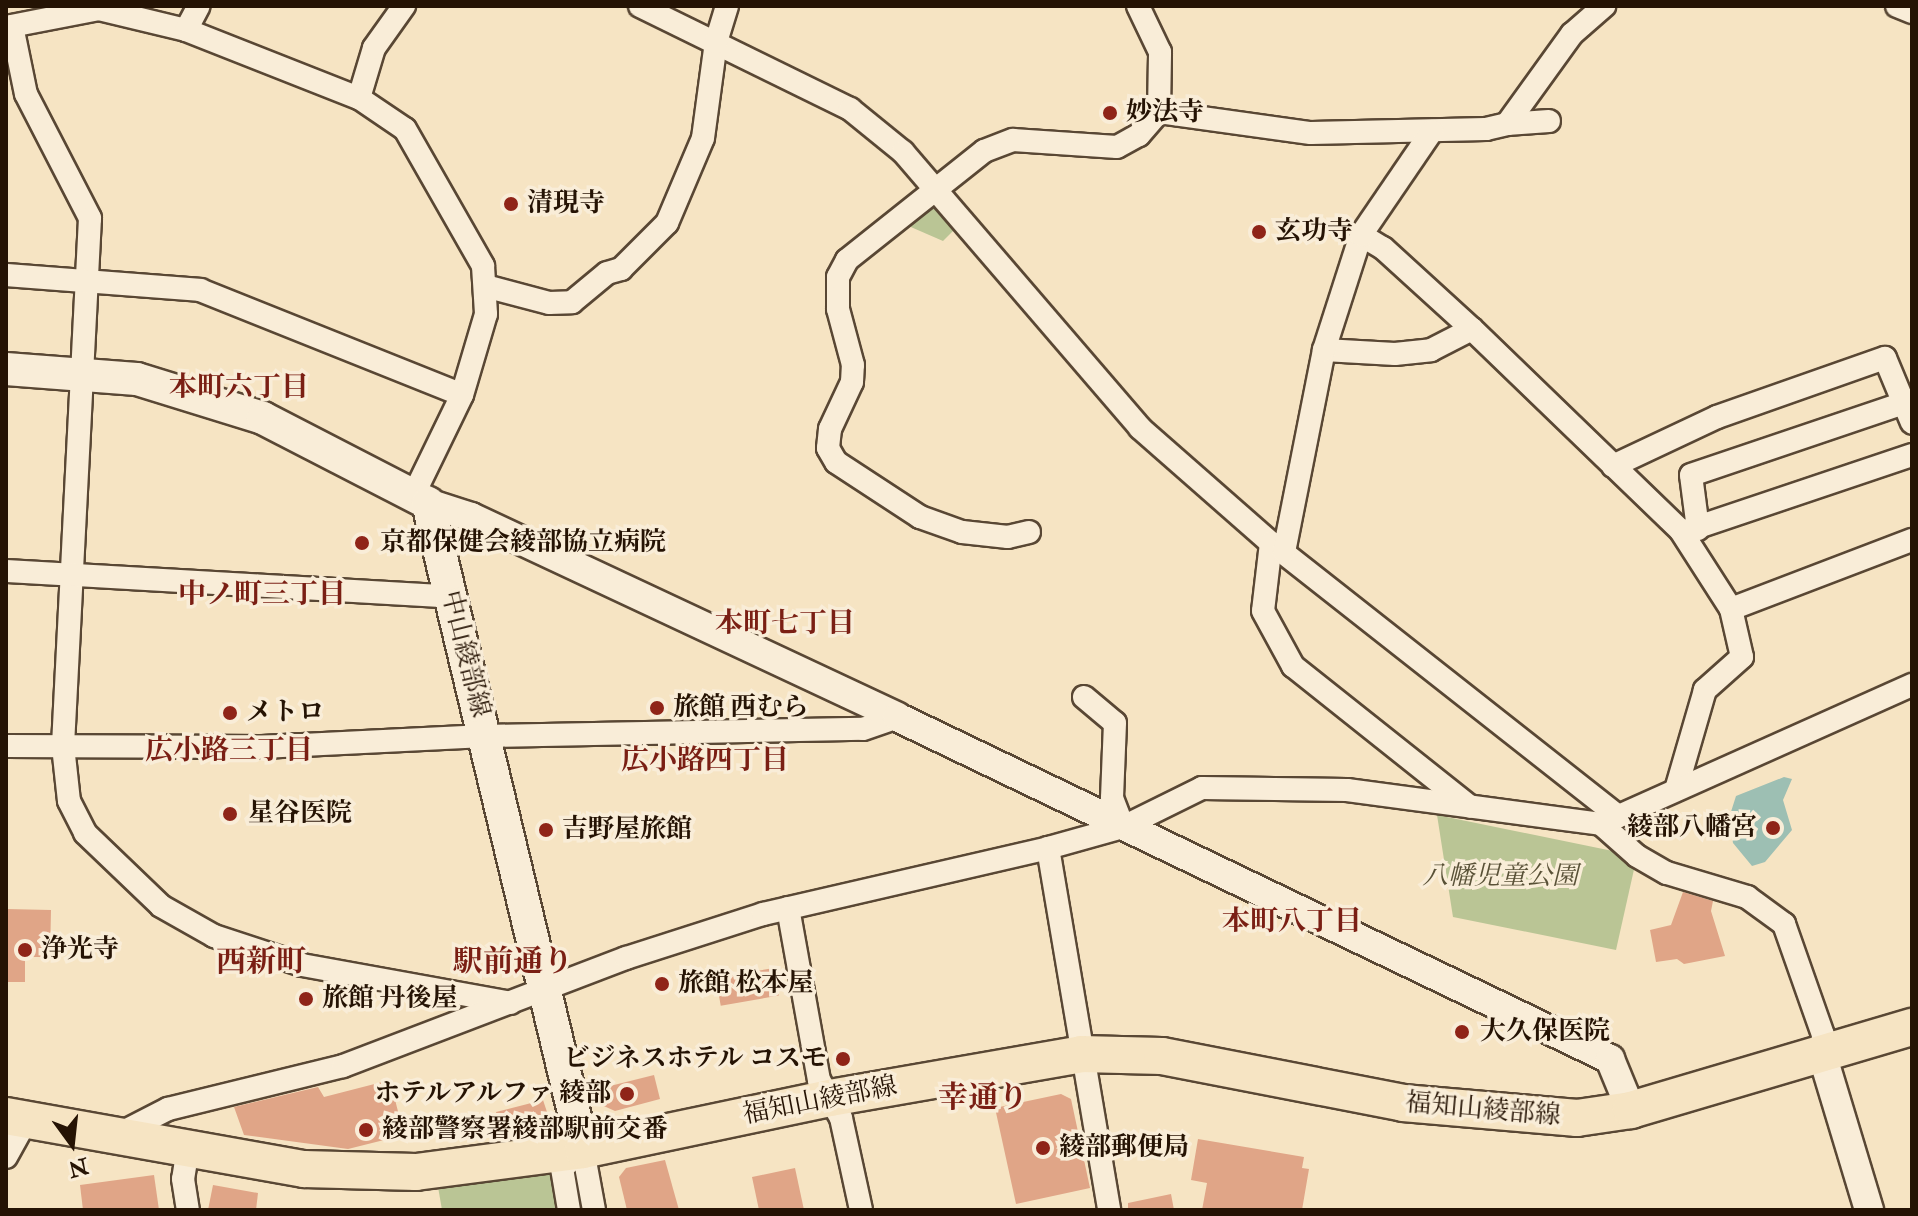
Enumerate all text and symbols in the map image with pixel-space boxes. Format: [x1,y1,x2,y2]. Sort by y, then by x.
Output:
place label: 妙法寺 [1126,97,1204,129]
marker: 妙法寺 [1101,104,1119,122]
place label: 清現寺 [527,188,605,220]
marker: 清現寺 [502,195,520,213]
place label: 玄功寺 [1275,216,1353,248]
marker: 玄功寺 [1250,223,1268,241]
district label: 本町六丁目 [169,371,309,405]
place label: 京都保健会綾部協立病院 [380,527,666,559]
marker: 京都保健会綾部協立病院 [351,532,373,554]
district label: 中ノ町三丁目 [178,578,346,612]
street label: 中山綾部線 [434,587,496,721]
district label: 本町七丁目 [715,607,855,641]
place label: 旅館 西むら [673,692,808,724]
place label: メトロ [246,697,324,729]
marker: 旅館 西むら [648,699,666,717]
marker: メトロ [221,704,239,722]
district label: 広小路三丁目 [145,734,313,768]
district label: 広小路四丁目 [621,744,789,778]
place label: 星谷医院 [248,798,352,830]
marker: 星谷医院 [219,803,241,825]
place label: 綾部八幡宮 [1627,812,1757,844]
place label: 吉野屋旅館 [562,814,692,846]
marker: 綾部八幡宮 [1764,819,1782,837]
marker: 吉野屋旅館 [537,821,555,839]
park label: 八幡児童公園 [1422,861,1578,893]
district label: 本町八丁目 [1222,905,1362,939]
place label: 浄光寺 [41,934,119,966]
marker: 浄光寺 [16,941,34,959]
district label: 西新町 [216,944,306,980]
district label: 駅前通り [453,944,573,980]
place label: 旅館 松本屋 [678,968,813,1000]
marker: 旅館 松本屋 [653,975,671,993]
place label: 旅館 丹後屋 [322,983,457,1015]
marker: 旅館 丹後屋 [297,990,315,1008]
place label: 大久保医院 [1480,1016,1610,1048]
marker: 大久保医院 [1451,1021,1473,1043]
place label: ビジネスホテル コスモ [562,1043,827,1075]
marker: ビジネスホテル コスモ [834,1050,852,1068]
street label: 福知山綾部線 [740,1071,900,1131]
place label: ホテルアルファ 綾部 [372,1078,611,1110]
district label: 幸通り [938,1080,1028,1116]
marker: ホテルアルファ 綾部 [618,1085,636,1103]
street label: 福知山綾部線 [1404,1088,1562,1132]
north arrow [32,1104,112,1184]
place label: 綾部警察署綾部駅前交番 [382,1114,668,1146]
marker: 綾部警察署綾部駅前交番 [357,1121,375,1139]
place label: 綾部郵便局 [1059,1132,1189,1164]
marker: 綾部郵便局 [1034,1139,1052,1157]
text: N [65,1151,91,1183]

